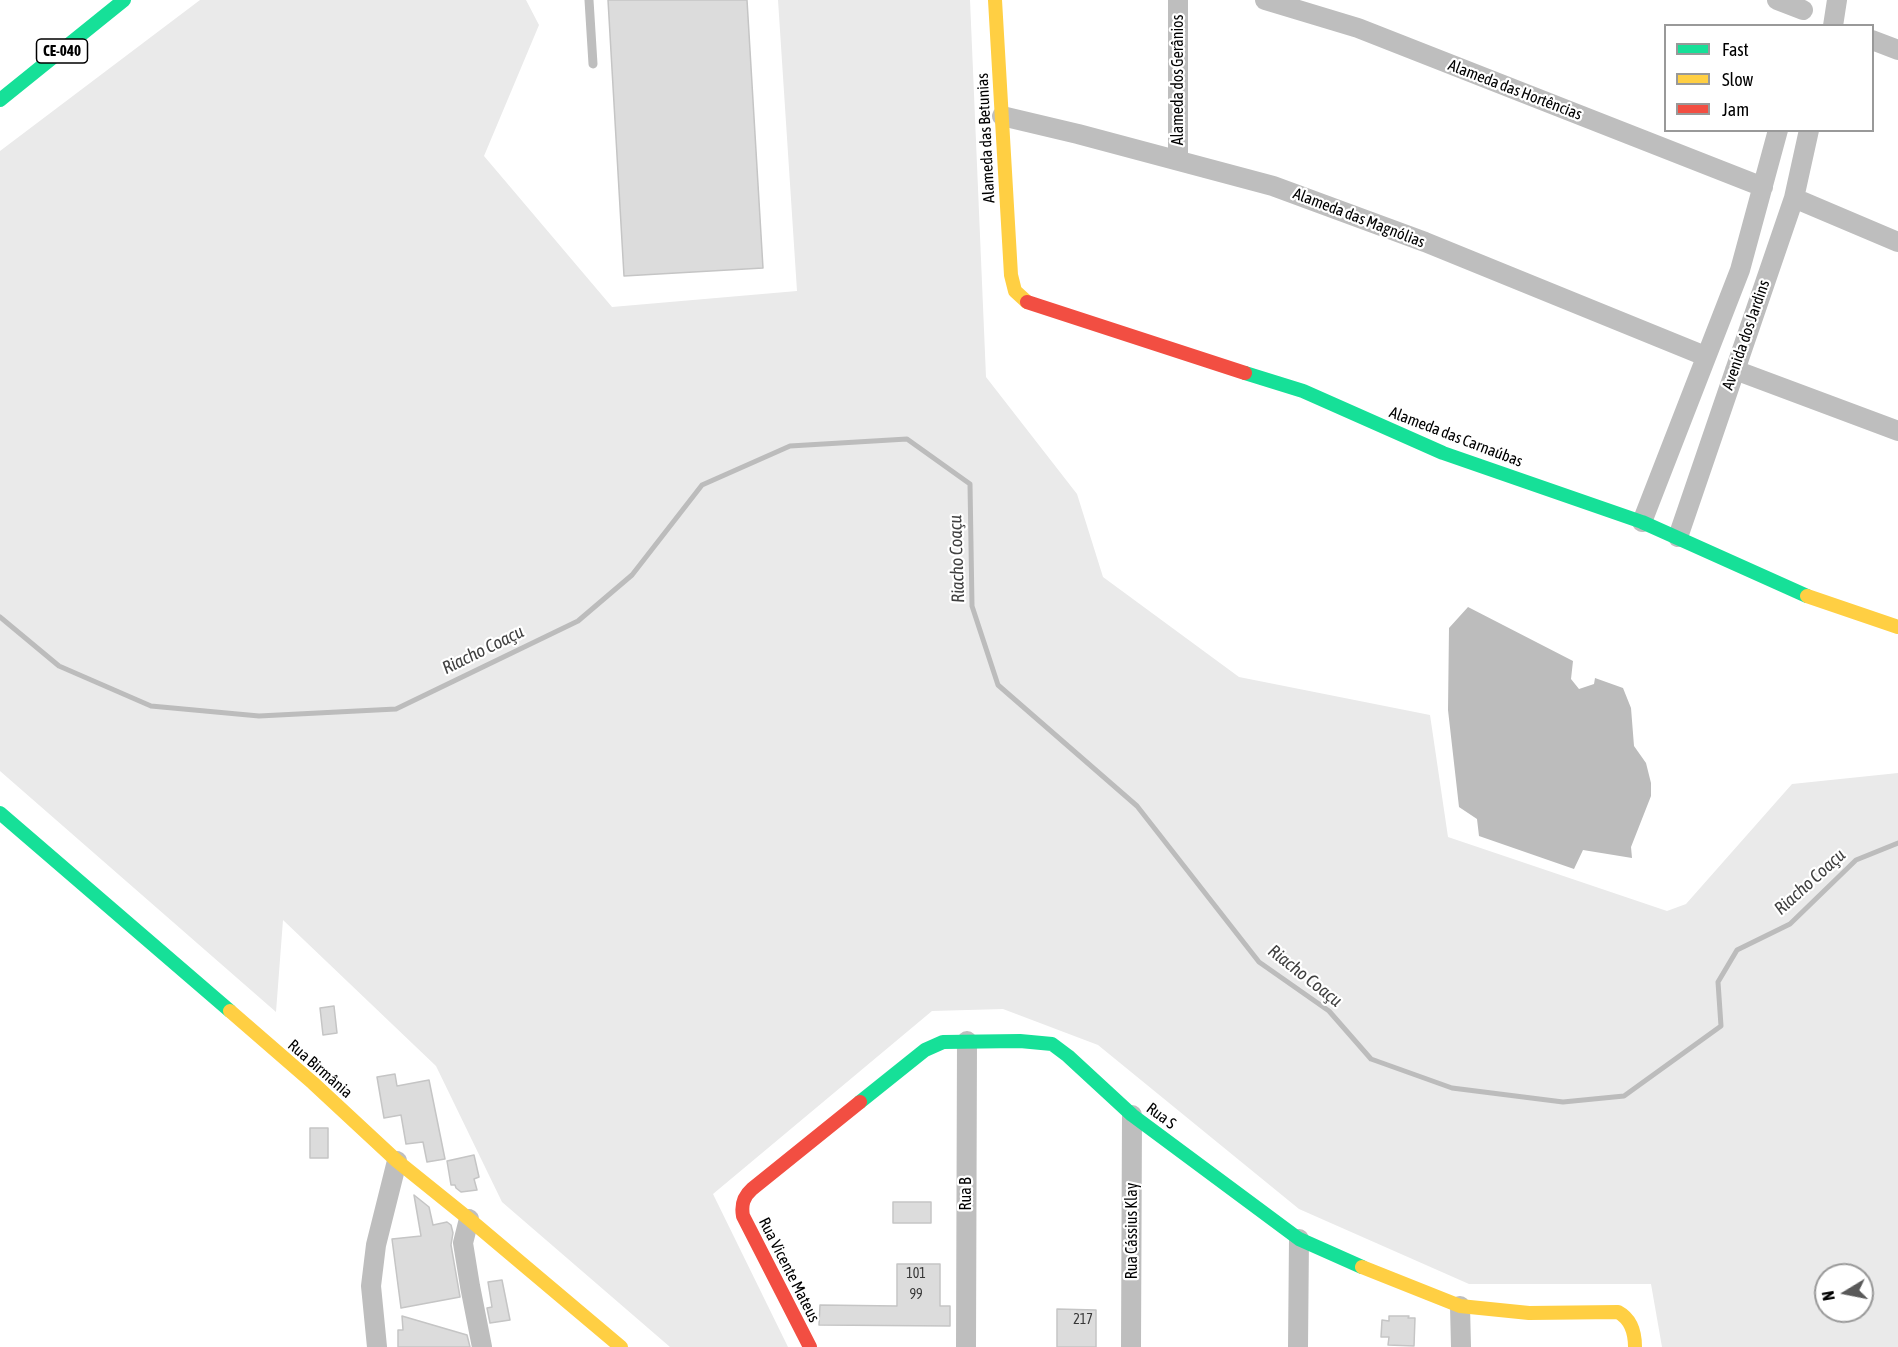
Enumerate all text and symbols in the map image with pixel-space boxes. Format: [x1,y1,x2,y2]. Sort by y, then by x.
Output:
street label: Alameda dos Gerânios [1168,15,1188,145]
legend [1664,24,1874,132]
road number: CE-040 [36,39,88,63]
text: Fast [1722,39,1749,60]
street label: Alameda das Hortências [1445,56,1585,124]
text: Slow [1722,69,1753,90]
street label: Alameda das Betunias [973,73,999,203]
text: Jam [1722,99,1749,120]
street label: Alameda das Magnólias [1290,184,1428,252]
street label: Avenida dos Jardins [1718,277,1774,393]
street label: Alameda das Carnaúbas [1387,403,1525,471]
water label: Riacho Coaçu [945,515,969,603]
water label: Riacho Coaçu [439,621,527,679]
water label: Riacho Coaçu [1770,844,1850,920]
water label: Riacho Coaçu [1264,940,1346,1012]
street label: Rua Birmânia [284,1036,356,1102]
street label: Rua S [1142,1099,1180,1133]
street label: Rua B [956,1178,976,1210]
street label: Rua Cássius Klay [1122,1183,1142,1279]
street label: Rua Vicente Mateus [754,1214,824,1326]
north arrow [1814,1263,1874,1323]
house number: 101 [906,1266,926,1282]
house number: 99 [909,1287,923,1303]
text: N [1819,1290,1838,1302]
house number: 217 [1073,1312,1093,1328]

